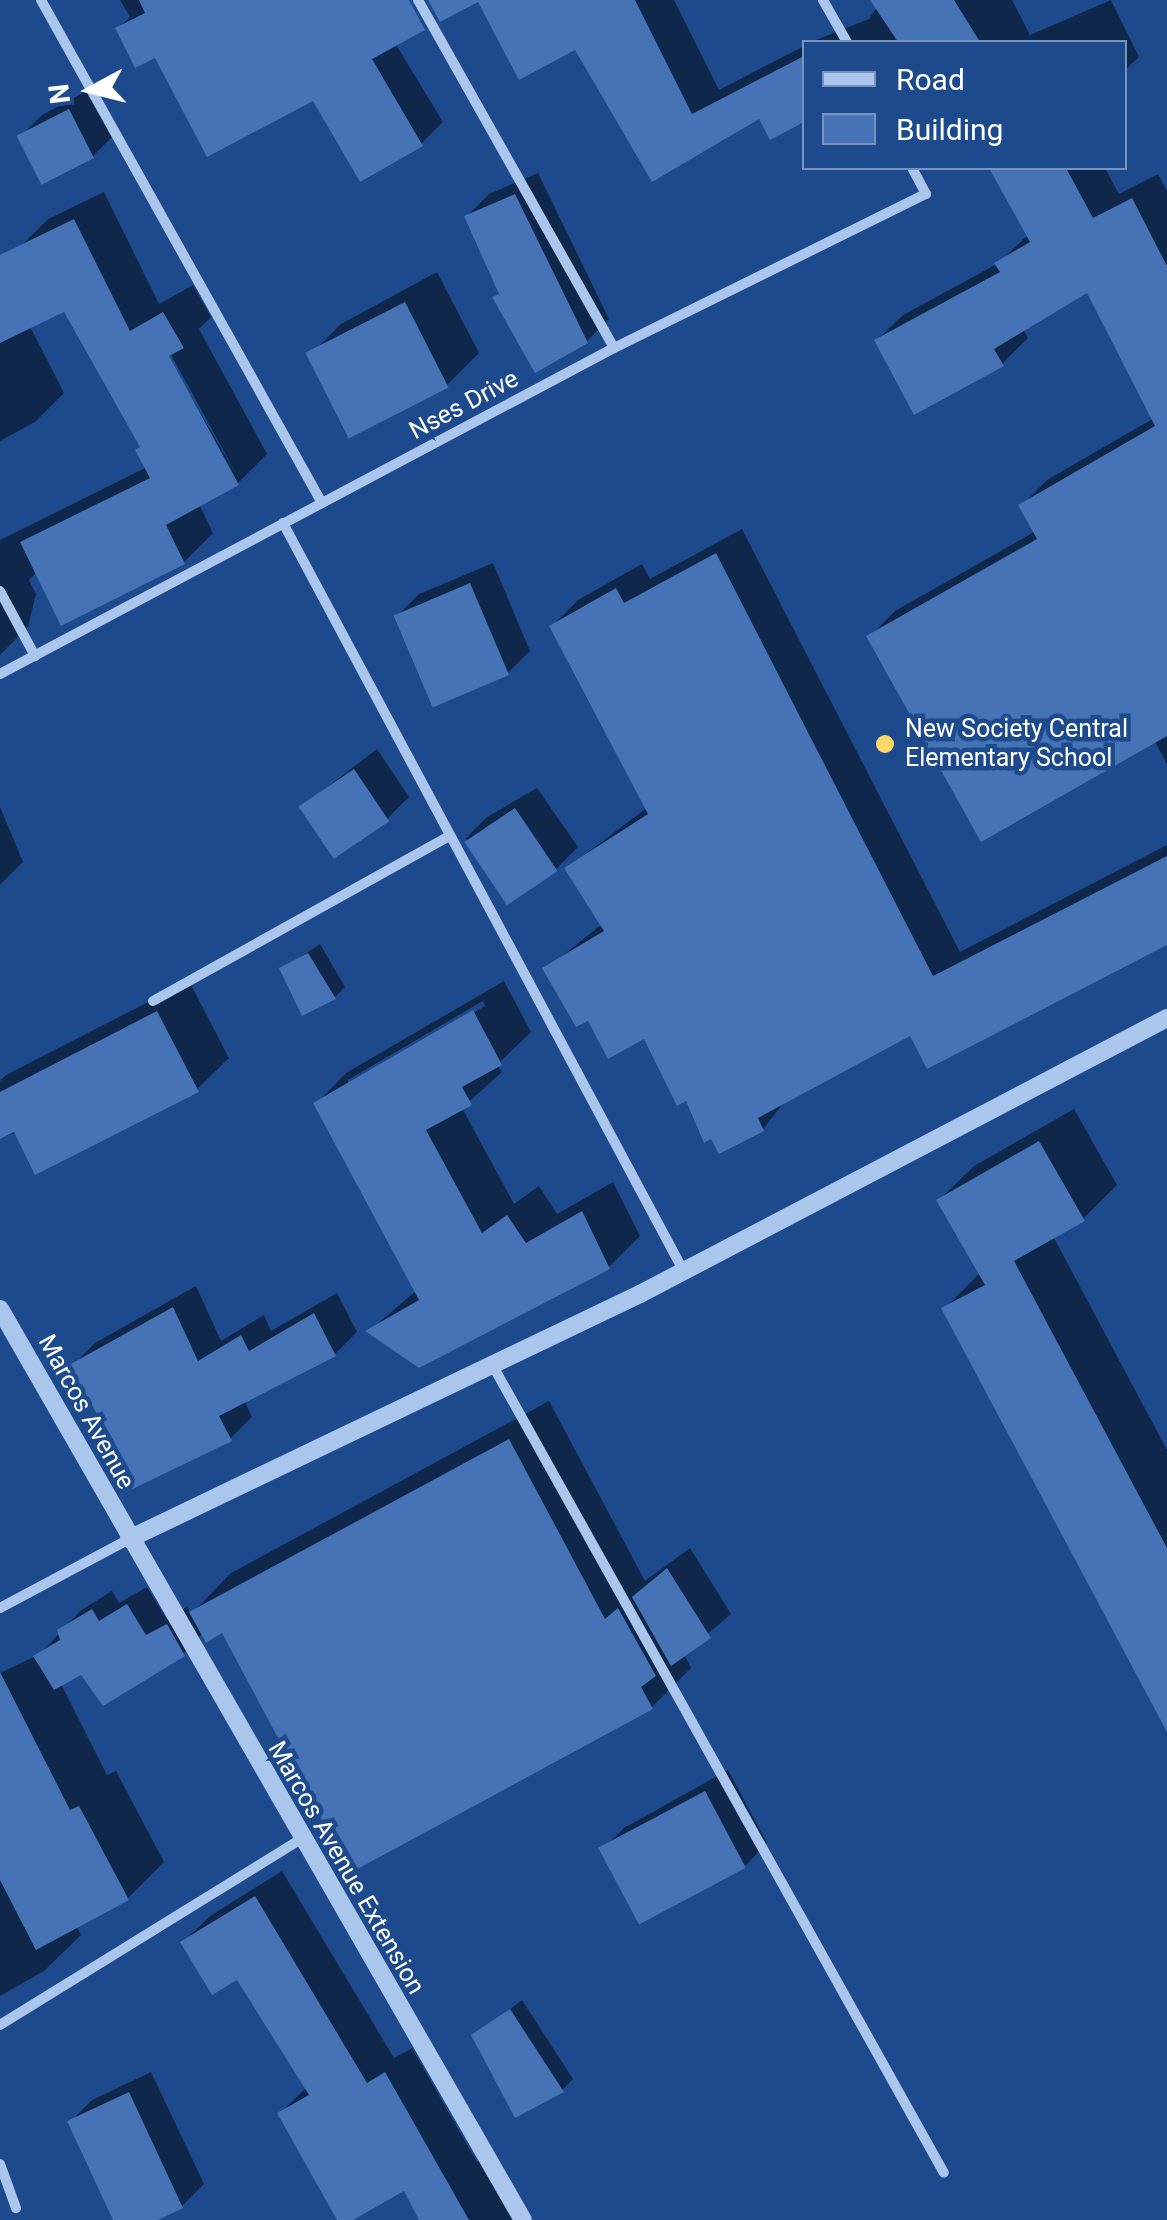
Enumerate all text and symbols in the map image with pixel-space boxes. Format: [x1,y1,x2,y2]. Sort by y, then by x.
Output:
north arrow [40,40,140,140]
legend [802,40,1127,170]
text: Road [896,62,965,97]
text: N [42,82,77,106]
text: Building [896,112,1003,147]
street label: Nses Drive [404,364,524,446]
place label: New Society Central Elementary School [905,715,1128,774]
marker: New Society Central Elementary School [874,733,896,755]
street label: Marcos Avenue [31,1330,141,1494]
street label: Marcos Avenue Extension [261,1736,431,2000]

